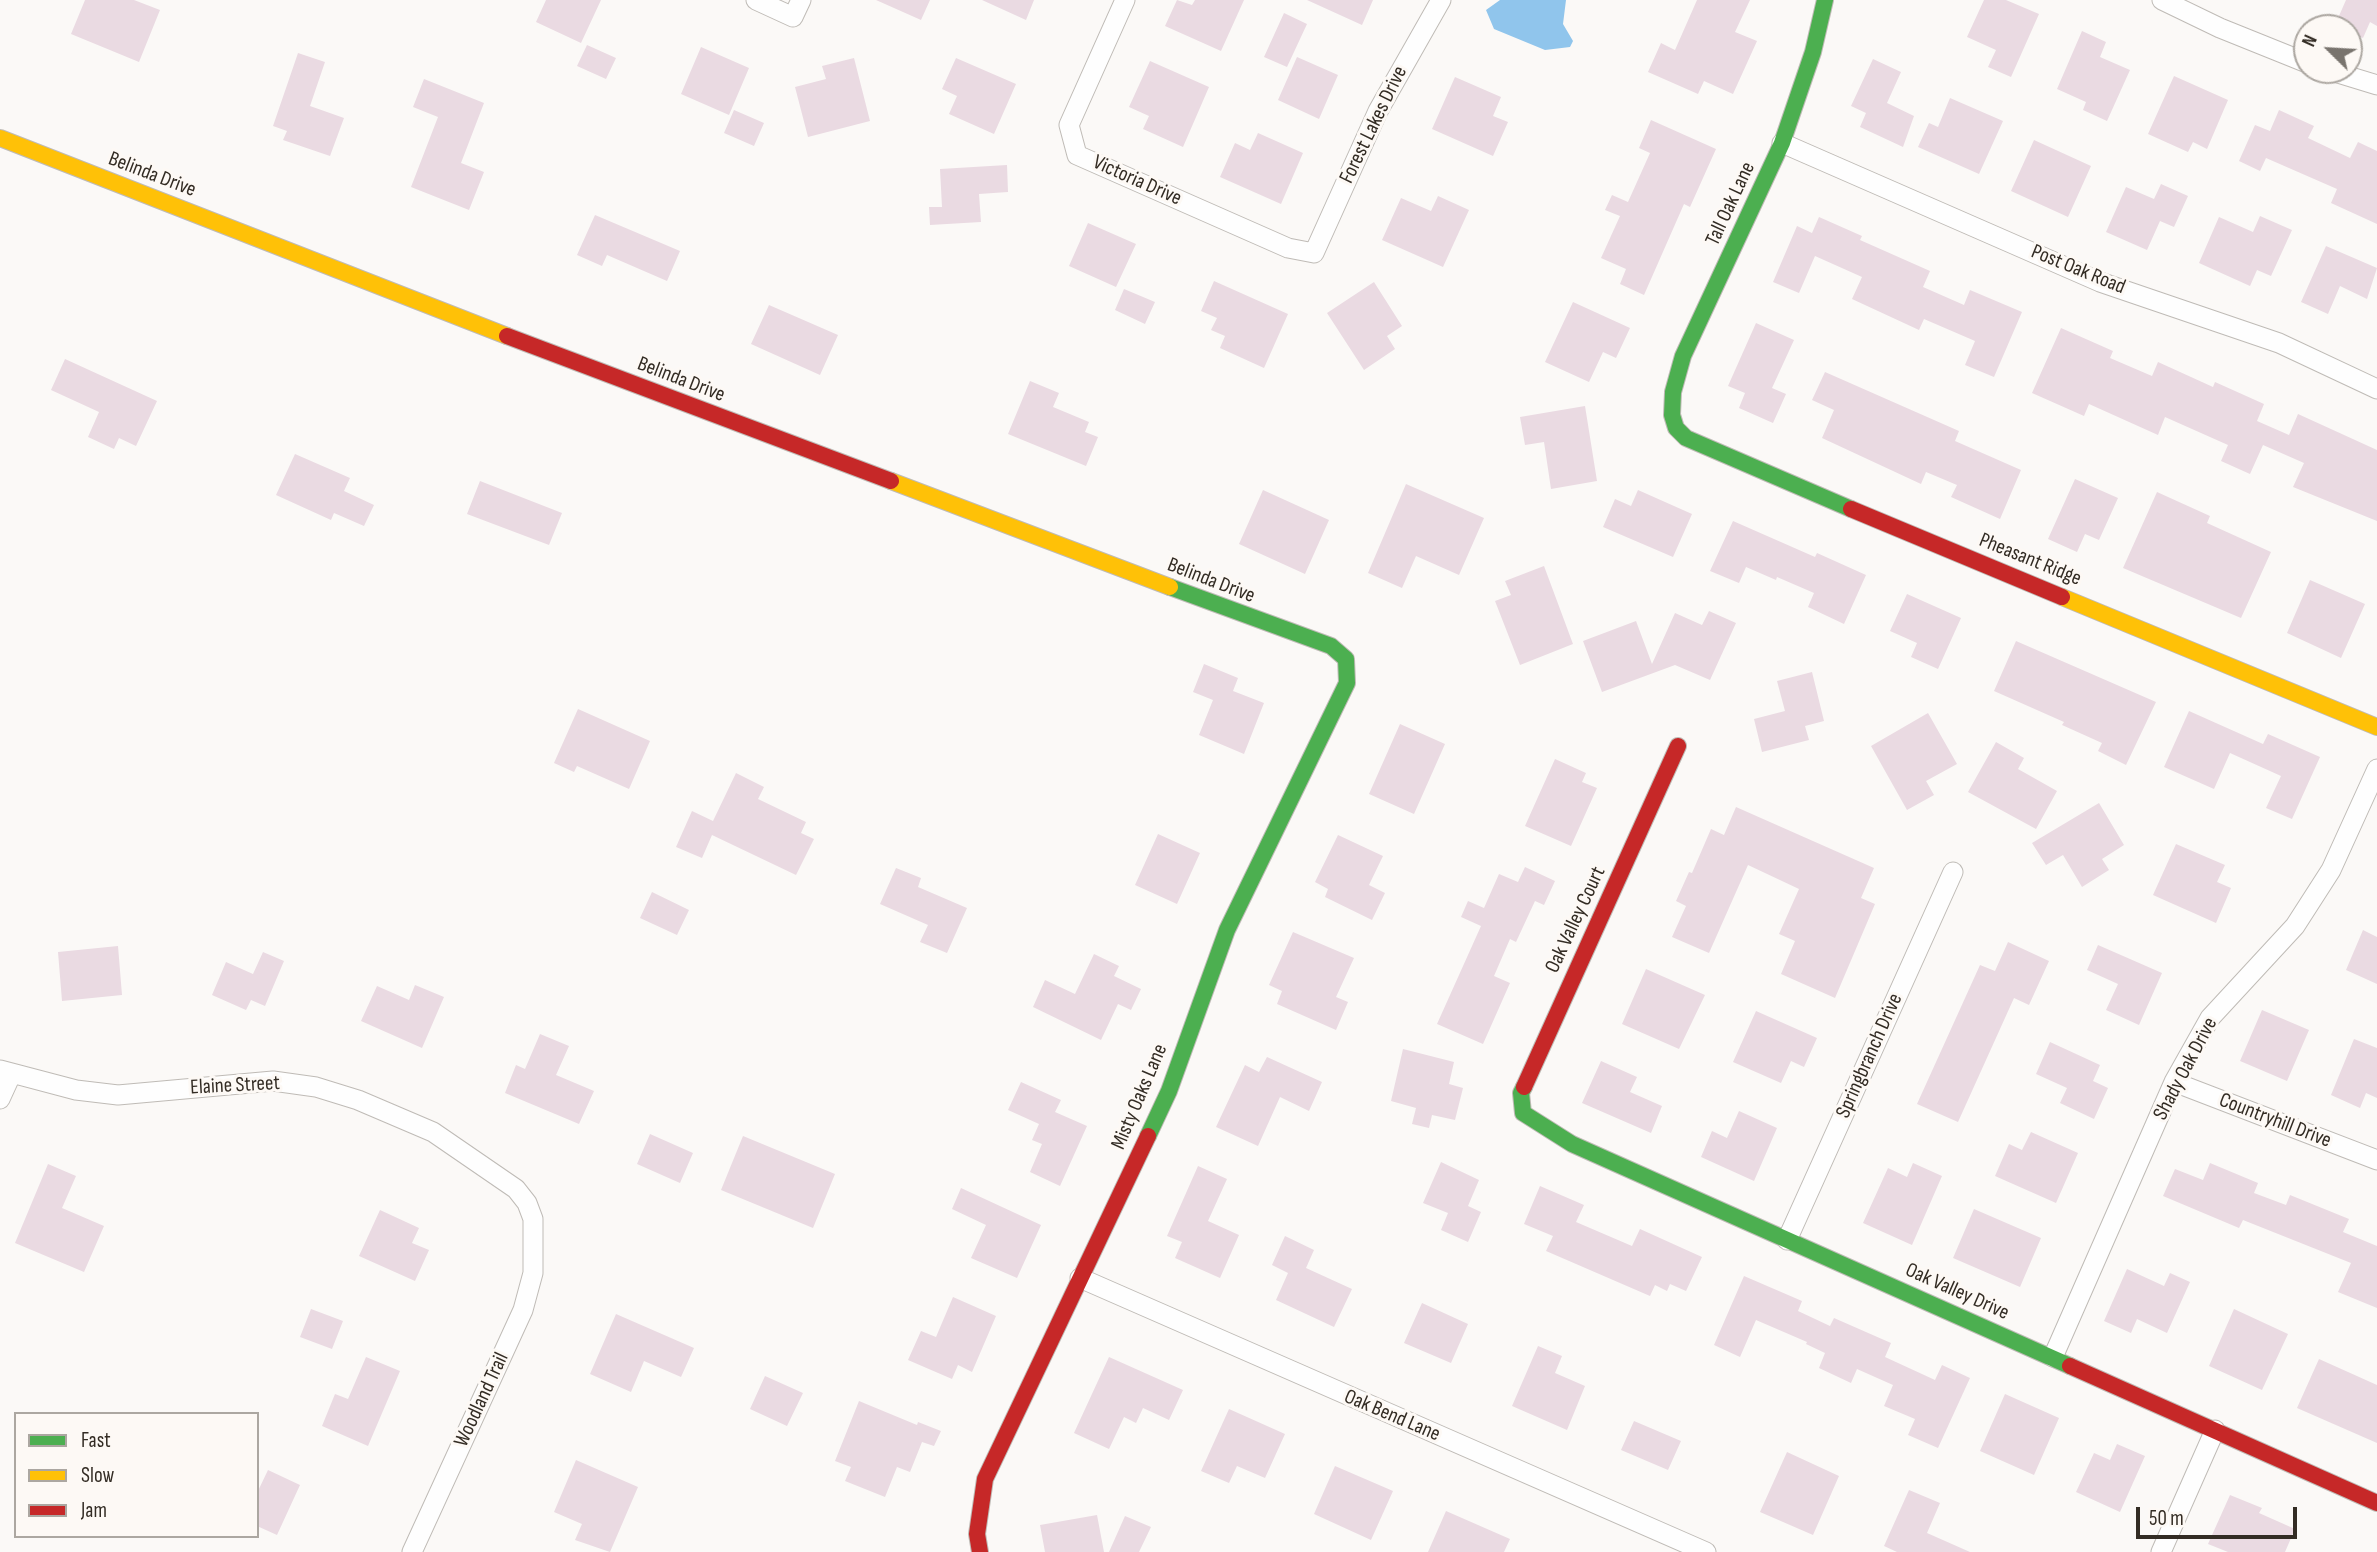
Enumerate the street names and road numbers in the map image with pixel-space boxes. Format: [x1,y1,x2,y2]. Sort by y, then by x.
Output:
street label: Forest Lakes Drive [1335,62,1413,188]
street label: Belinda Drive [105,147,199,203]
street label: Victoria Drive [1089,150,1185,212]
street label: Tall Oak Lane [1701,158,1761,250]
street label: Post Oak Road [2027,240,2129,300]
street label: Belinda Drive [634,352,728,408]
street label: Pheasant Ridge [1975,528,2085,592]
street label: Belinda Drive [1164,553,1258,609]
street label: Oak Valley Court [1540,863,1612,977]
street label: Springbranch Drive [1831,990,1909,1122]
street label: Shady Oak Drive [2148,1013,2224,1125]
street label: Misty Oaks Lane [1107,1041,1173,1153]
street label: Elaine Street [190,1071,280,1101]
street label: Countryhill Drive [2215,1088,2335,1154]
street label: Oak Valley Drive [1901,1258,2013,1326]
street label: Woodland Trail [449,1349,515,1451]
street label: Oak Bend Lane [1340,1385,1444,1447]

